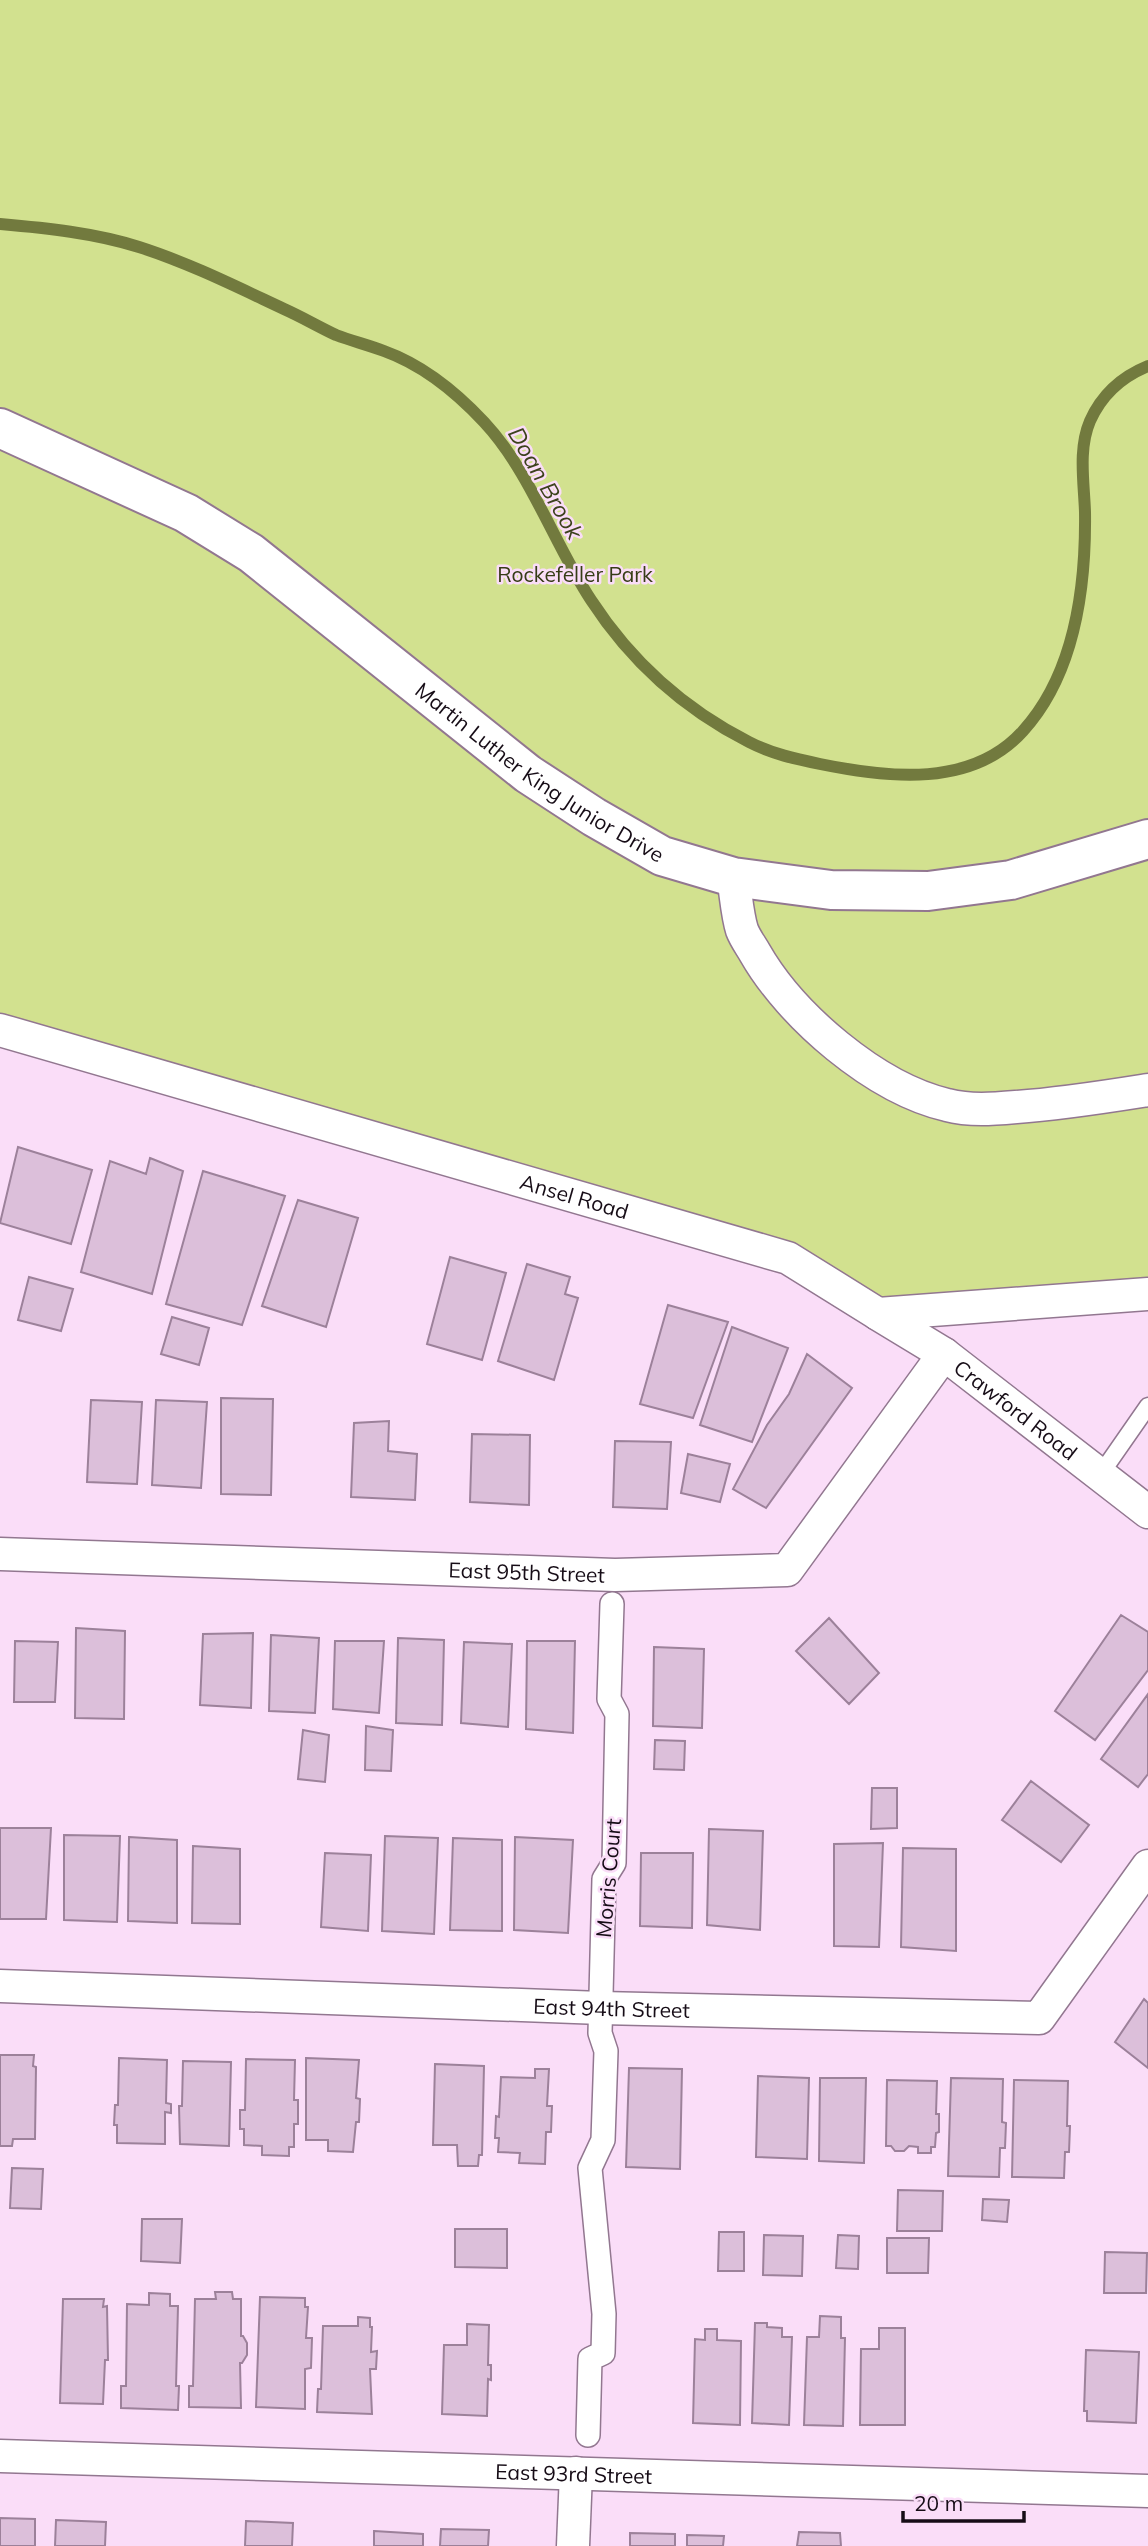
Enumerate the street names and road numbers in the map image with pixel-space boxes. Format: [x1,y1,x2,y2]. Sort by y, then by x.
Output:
street label: Martin Luther King Junior Drive [410,677,669,868]
street label: Ansel Road [517,1168,632,1224]
street label: Crawford Road [949,1354,1083,1465]
street label: East 95th Street [448,1556,605,1588]
street label: Morris Court [590,1817,626,1939]
street label: East 94th Street [533,1993,690,2023]
street label: East 93rd Street [495,2458,653,2489]

